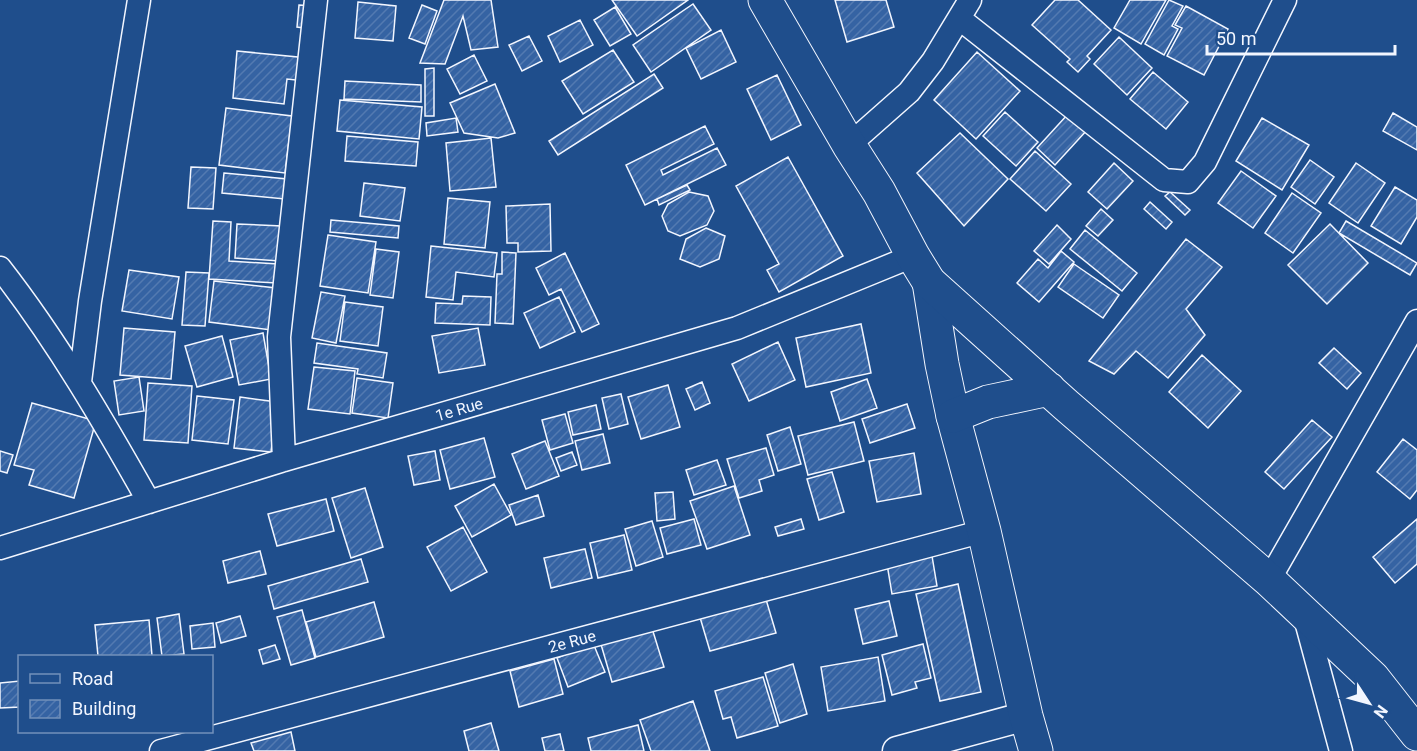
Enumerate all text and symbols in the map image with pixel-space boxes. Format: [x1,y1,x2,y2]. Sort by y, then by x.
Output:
scale bar [1207,18,1394,56]
text: 50 m [1216,28,1256,49]
street label: 1e Rue [433,394,485,425]
street label: 2e Rue [546,626,598,657]
legend [18,655,213,733]
text: Road [72,668,113,689]
north arrow [1339,673,1399,733]
text: Building [72,698,136,719]
text: N [1370,701,1392,722]

